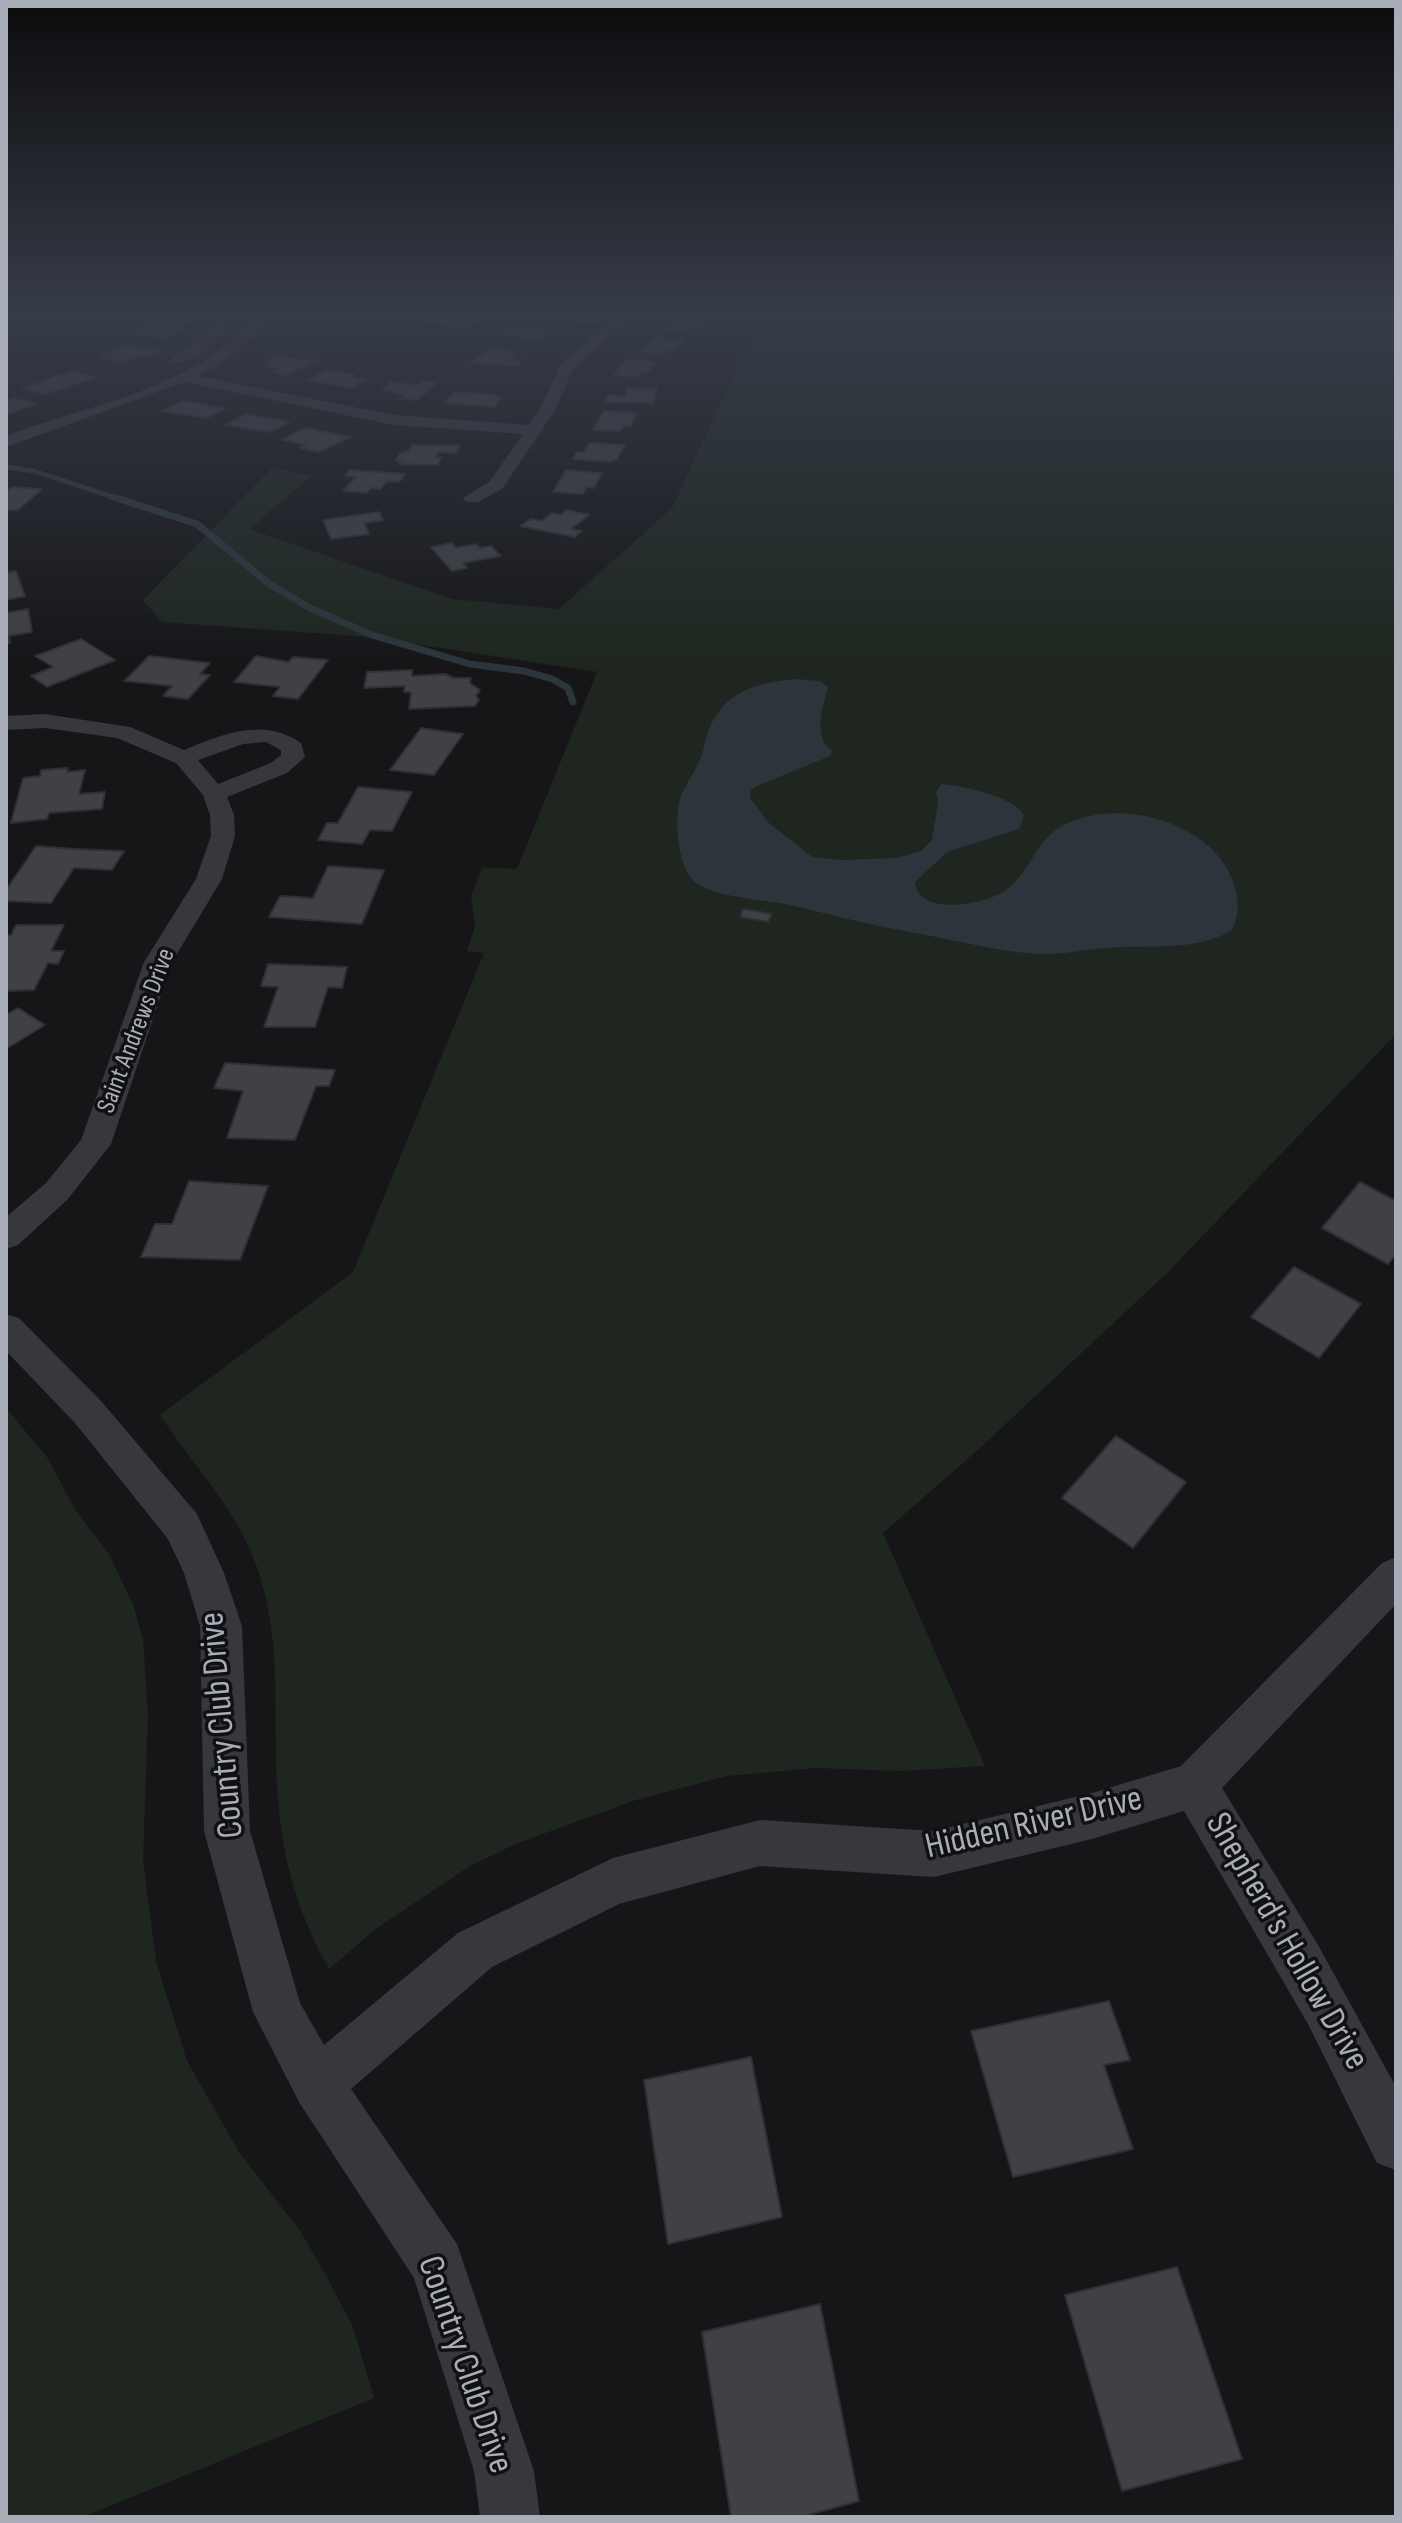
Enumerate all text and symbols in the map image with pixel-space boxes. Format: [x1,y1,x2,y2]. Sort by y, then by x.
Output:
street label: Saint Andrews Drive [91,944,183,1118]
street label: Country Club Drive [192,1610,254,1840]
street label: Hidden River Drive [921,1778,1147,1870]
street label: Shepherd's Hollow Drive [1195,1806,1377,2078]
street label: Country Club Drive [407,2251,521,2479]

